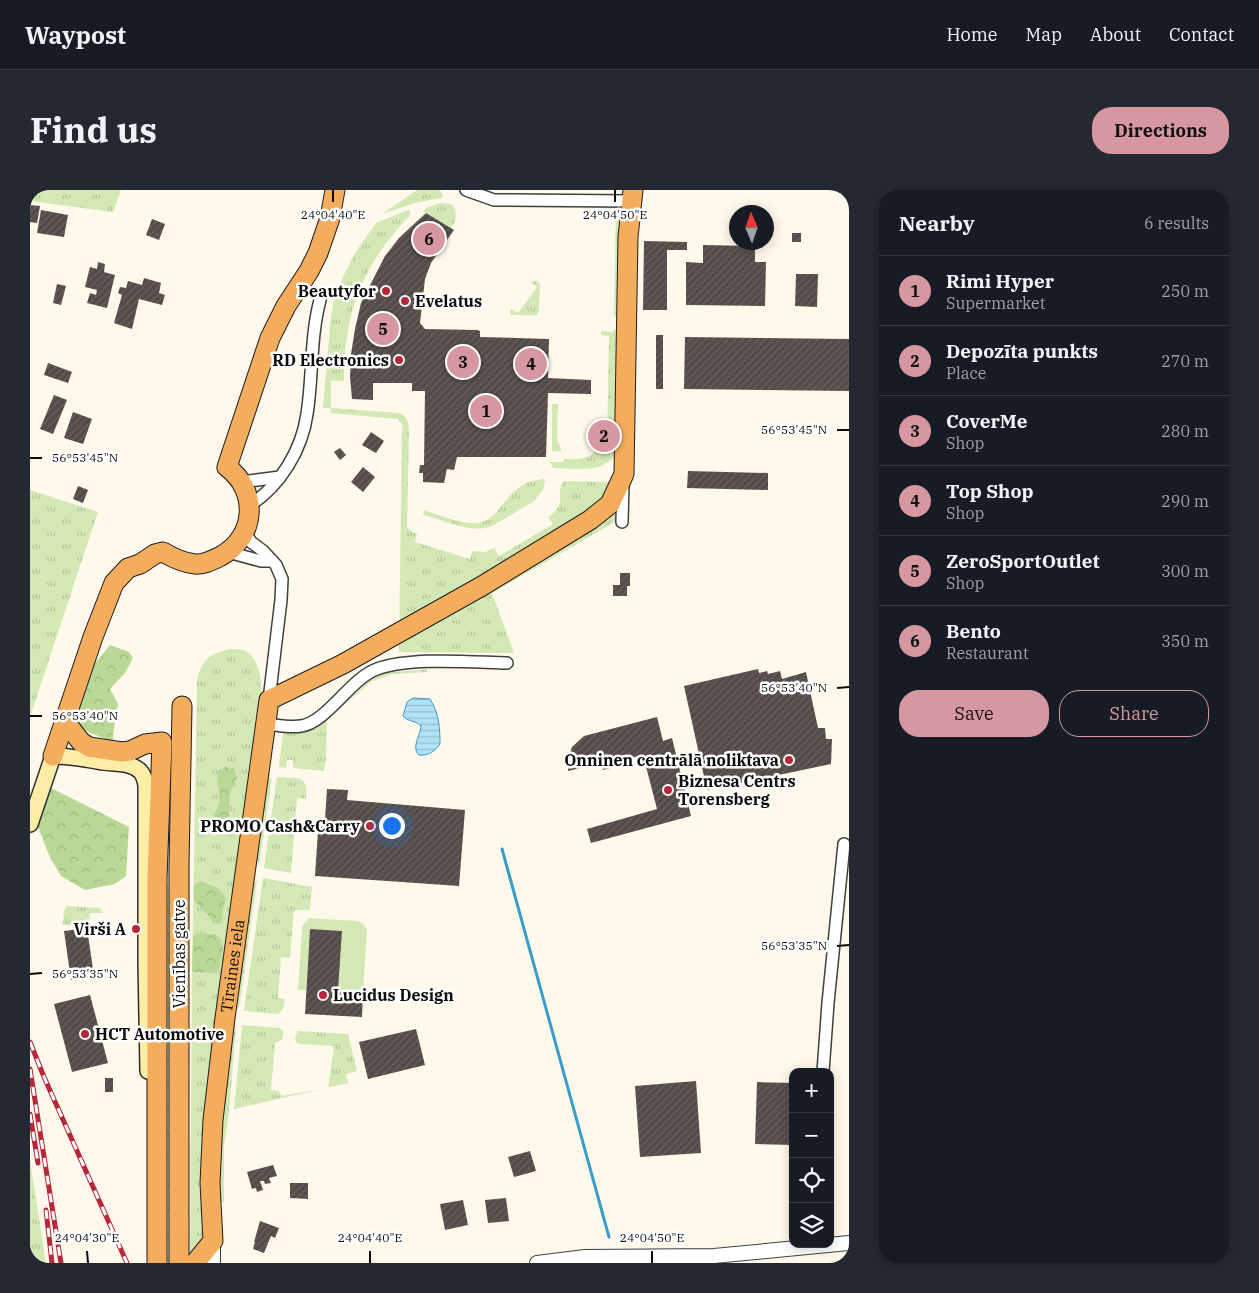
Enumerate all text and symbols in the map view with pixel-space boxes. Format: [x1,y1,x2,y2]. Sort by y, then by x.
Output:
text: Waypost [25,19,126,51]
text: Home [946,23,998,46]
text: Map [1026,23,1062,46]
text: About [1090,23,1141,46]
text: Contact [1169,23,1234,46]
text: Find us [30,107,157,153]
button: Directions [1092,107,1229,154]
north arrow [729,205,774,250]
text: 24°04'40"E [301,207,365,222]
text: 24°04'50"E [583,207,647,222]
text: Nearby [899,209,975,237]
text: 6 results [1144,213,1209,233]
pin: 6 [413,220,445,258]
text: Rimi Hyper [946,269,1054,293]
place label: Beautyfor [298,281,376,301]
text: 1 [910,281,920,301]
text: 250 m [1161,281,1209,301]
marker: Beautyfor [380,285,392,297]
place label: Evelatus [415,291,482,311]
text: Supermarket [946,293,1045,313]
marker: Evelatus [399,295,411,307]
pin: 5 [367,310,399,348]
text: Depozīta punkts [946,339,1098,363]
pin: 3 [447,343,479,381]
pin: 4 [515,345,547,383]
place label: RD Electronics [272,350,389,370]
text: 2 [910,351,920,371]
text: 270 m [1161,351,1209,371]
marker: RD Electronics [393,354,405,366]
text: Place [946,363,986,383]
pin: 1 [470,392,502,430]
text: CoverMe [946,409,1028,433]
pin: 2 [588,417,620,455]
text: 3 [910,421,920,441]
text: 280 m [1161,421,1209,441]
text: 56°53'45"N [761,422,827,437]
text: Shop [946,433,984,453]
text: 56°53'45"N [52,450,118,465]
text: Top Shop [946,479,1034,503]
text: 4 [910,491,920,511]
text: 290 m [1161,491,1209,511]
text: Shop [946,503,984,523]
text: ZeroSportOutlet [946,549,1100,573]
text: 5 [910,561,920,581]
text: 300 m [1161,561,1209,581]
text: Shop [946,573,984,593]
text: Bento [946,619,1001,643]
text: 6 [910,631,920,651]
text: 350 m [1161,631,1209,651]
text: Restaurant [946,643,1029,663]
text: 56°53'40"N [761,680,827,695]
button: Save [899,690,1049,737]
button: Share [1059,690,1209,737]
text: 56°53'40"N [52,708,118,723]
place label: Onninen centrālā noliktava [564,750,779,770]
marker: Onninen centrālā noliktava [783,754,795,766]
place label: Biznesa Centrs Torensberg [678,771,796,809]
marker: Biznesa Centrs Torensberg [662,784,674,796]
your location [379,813,405,839]
place label: PROMO Cash&Carry [200,816,361,836]
marker: PROMO Cash&Carry [364,820,376,832]
street label: Vienības gatve [169,899,189,1009]
street label: Tīraines iela [216,918,249,1014]
place label: Virši A [74,919,126,939]
marker: Virši A [130,923,142,935]
text: 56°53'35"N [761,938,827,953]
text: 56°53'35"N [52,966,118,981]
place label: Lucidus Design [333,985,454,1005]
marker: Lucidus Design [317,989,329,1001]
place label: HCT Automotive [95,1024,224,1044]
marker: HCT Automotive [79,1028,91,1040]
map controls [789,1068,834,1248]
button: + [789,1068,834,1113]
button: − [789,1113,834,1158]
button: locate [789,1158,834,1203]
button: layers [789,1203,834,1248]
text: 24°04'30"E [55,1230,119,1245]
text: 24°04'40"E [338,1230,402,1245]
text: 24°04'50"E [620,1230,684,1245]

